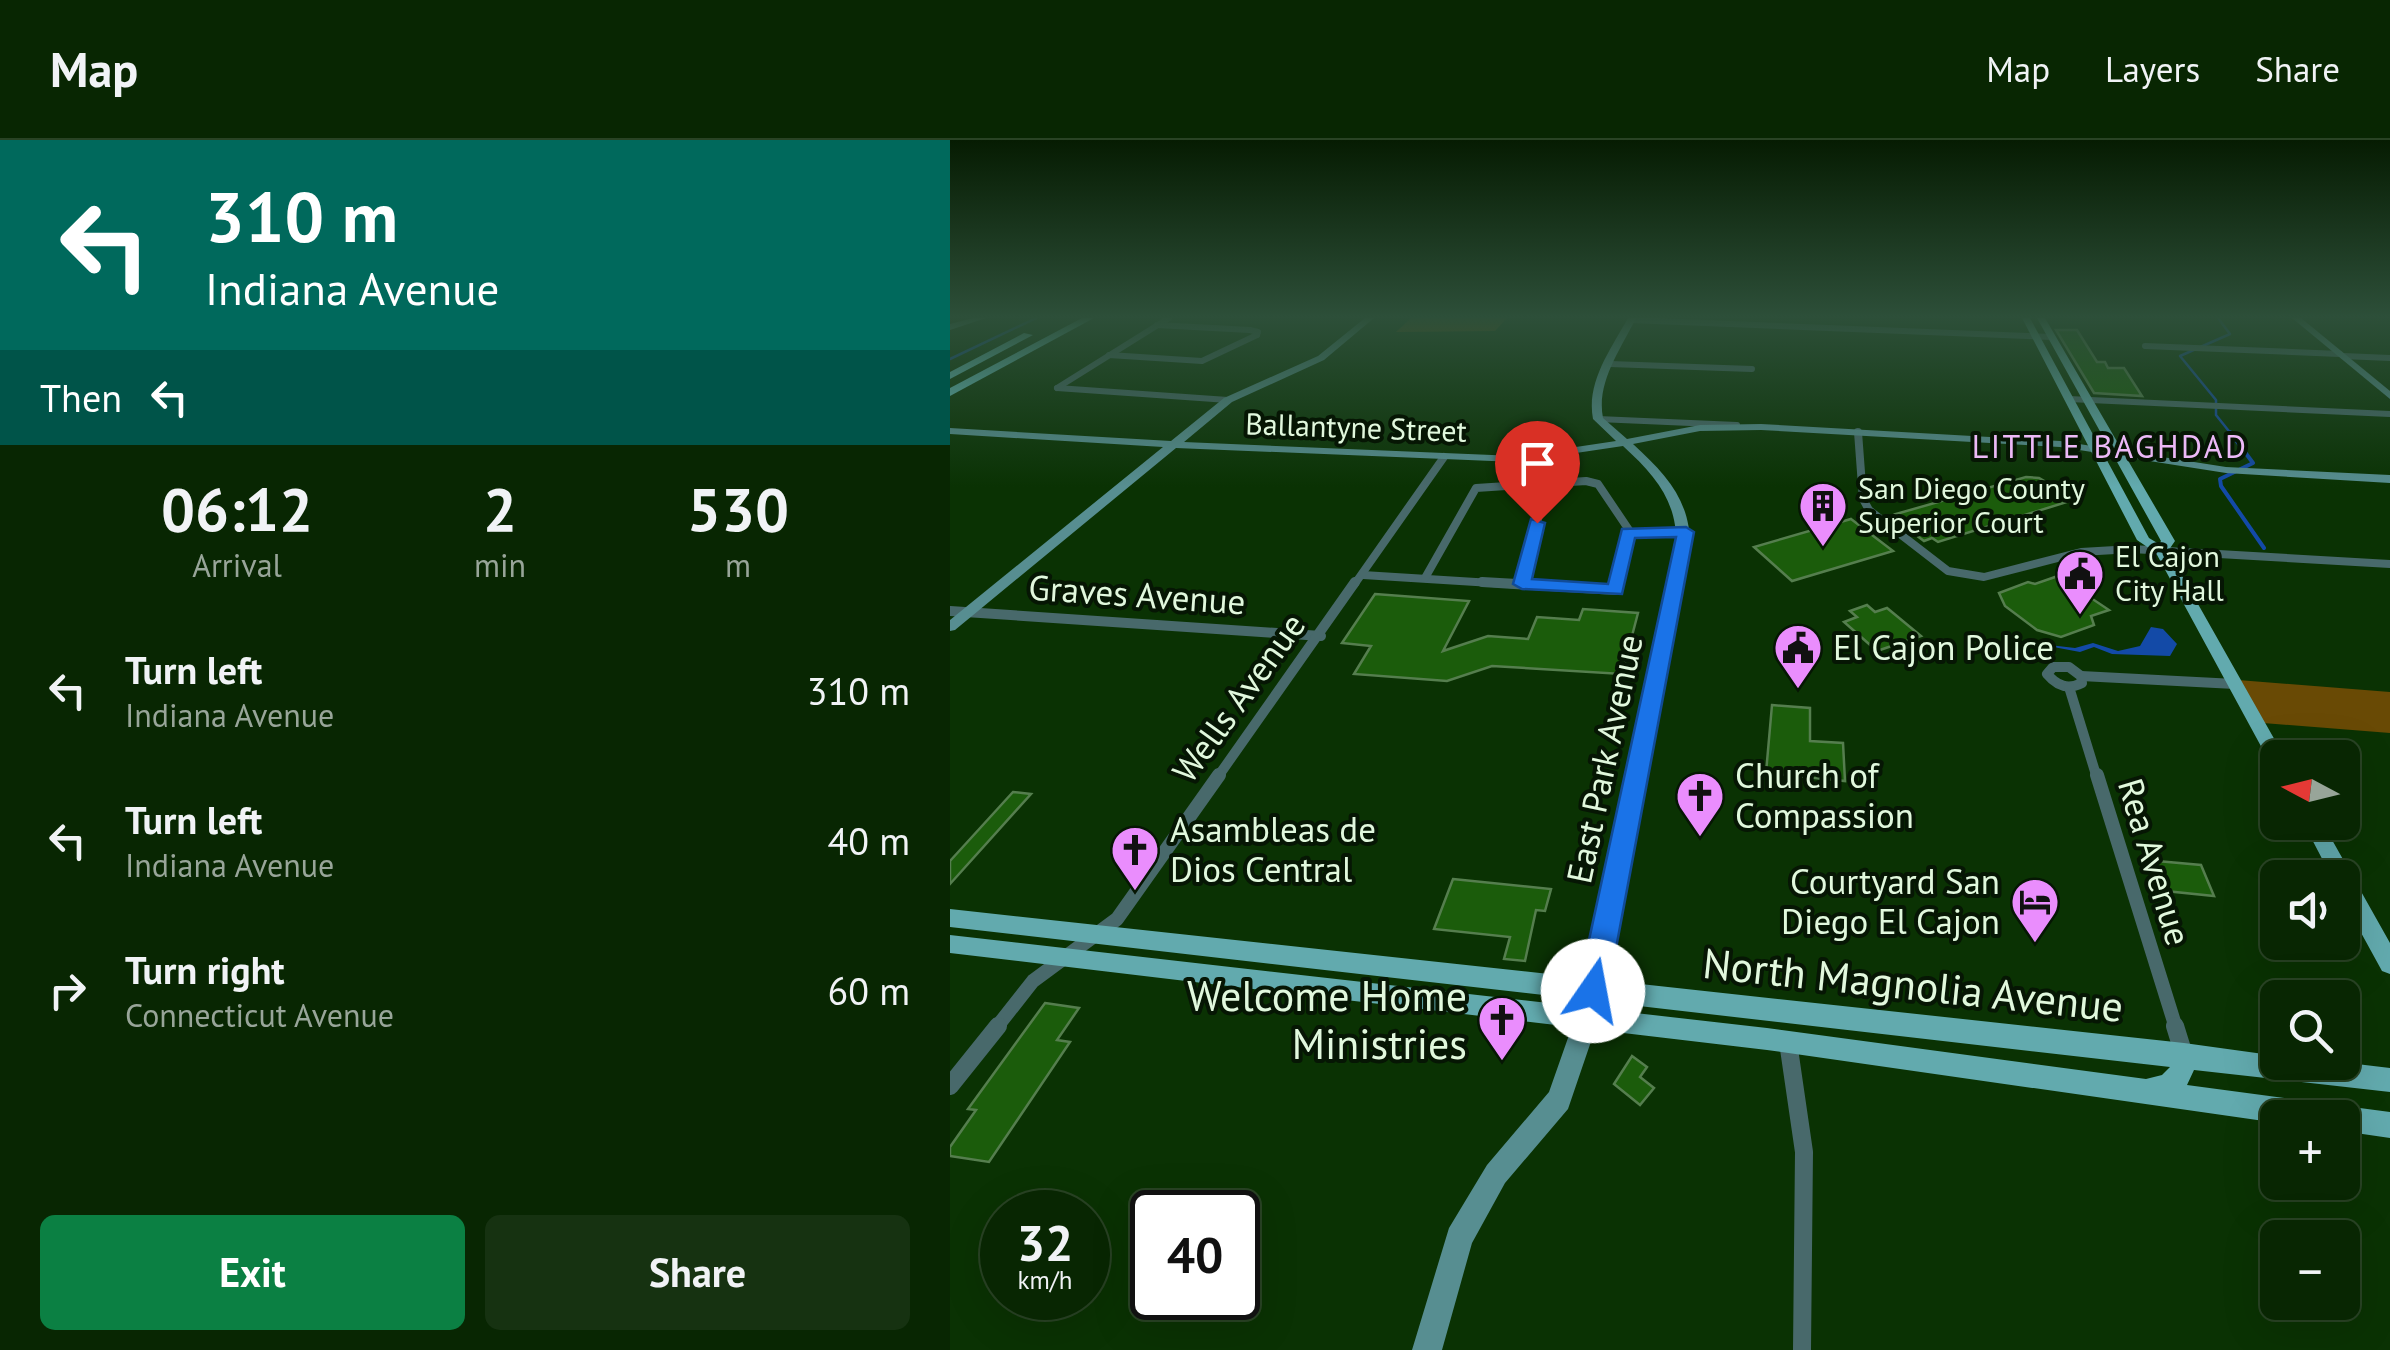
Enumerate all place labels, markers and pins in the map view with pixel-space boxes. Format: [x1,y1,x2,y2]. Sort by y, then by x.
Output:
pin [1495,421,1580,524]
place label: San Diego County Superior Court [1858,468,2085,541]
building icon: San Diego County Superior Court [1797,480,1849,548]
place label: El Cajon City Hall [2115,536,2224,609]
public building icon: El Cajon City Hall [2054,548,2106,616]
public building icon: El Cajon Police [1772,622,1824,690]
place label: El Cajon Police [1833,624,2054,670]
place label: Church of Compassion [1735,752,1914,838]
church icon: Church of Compassion [1674,770,1726,838]
place label: Asambleas de Dios Central [1170,806,1376,892]
church icon: Asambleas de Dios Central [1109,824,1161,892]
place label: Courtyard San Diego El Cajon [1781,858,2000,944]
hotel icon: Courtyard San Diego El Cajon [2009,876,2061,944]
place label: Welcome Home Ministries [1187,968,1467,1071]
church icon: Welcome Home Ministries [1476,994,1528,1062]

